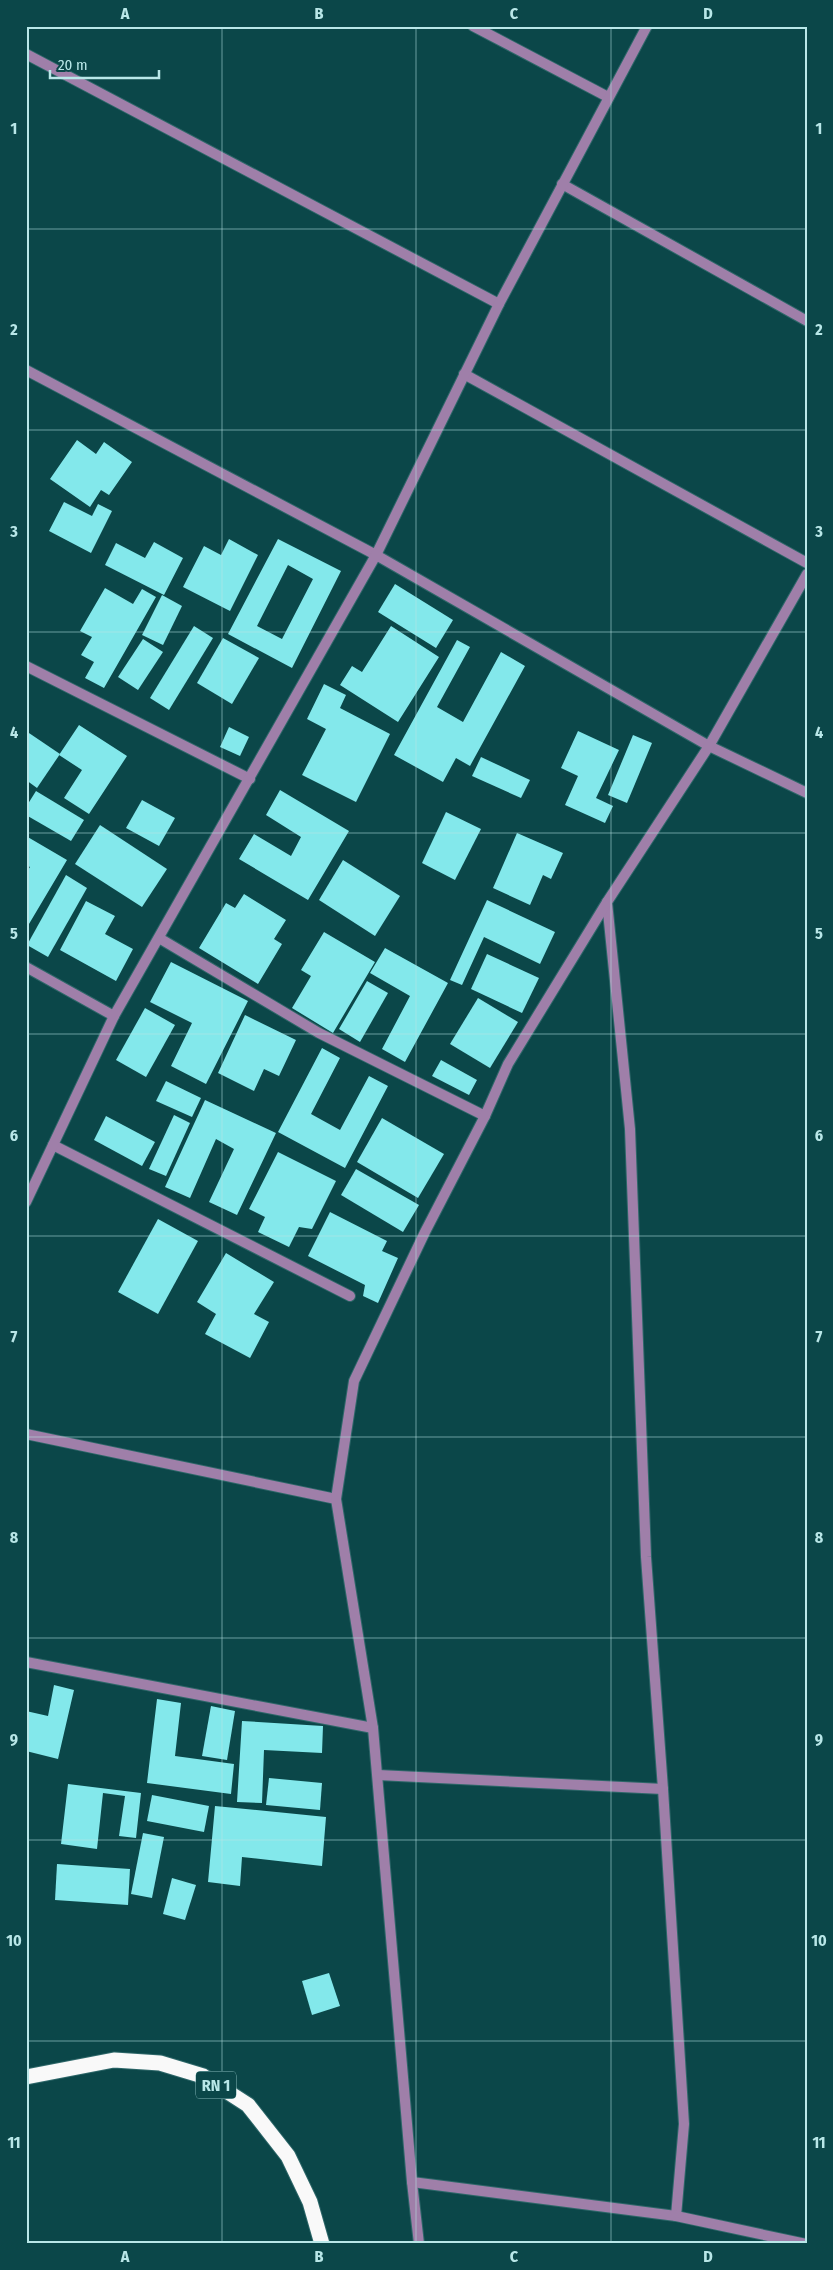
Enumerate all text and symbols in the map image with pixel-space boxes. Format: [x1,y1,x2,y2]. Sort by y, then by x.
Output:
text: A [120,4,130,23]
text: B [315,4,324,23]
text: C [510,4,519,23]
text: D [703,4,713,23]
scale bar [50,48,159,80]
text: 20 m [58,56,88,74]
text: 1 [11,119,17,138]
text: 1 [816,119,822,138]
text: 2 [9,320,18,339]
text: 2 [814,320,823,339]
text: 3 [9,522,18,541]
text: 3 [814,522,823,541]
text: 4 [10,723,18,742]
text: 4 [815,723,823,742]
text: 5 [10,924,18,943]
text: 5 [815,924,823,943]
text: 6 [10,1126,18,1145]
text: 6 [815,1126,823,1145]
text: 7 [11,1327,18,1346]
text: 7 [816,1327,823,1346]
text: 8 [10,1528,19,1547]
text: 8 [815,1528,824,1547]
text: 9 [10,1730,18,1749]
text: 9 [815,1730,823,1749]
text: 10 [6,1931,22,1950]
text: 10 [811,1931,827,1950]
road number: RN 1 [196,2072,236,2098]
text: 11 [7,2133,21,2152]
text: 11 [812,2133,826,2152]
text: A [120,2247,130,2266]
text: B [315,2247,324,2266]
text: C [510,2247,519,2266]
text: D [703,2247,713,2266]

